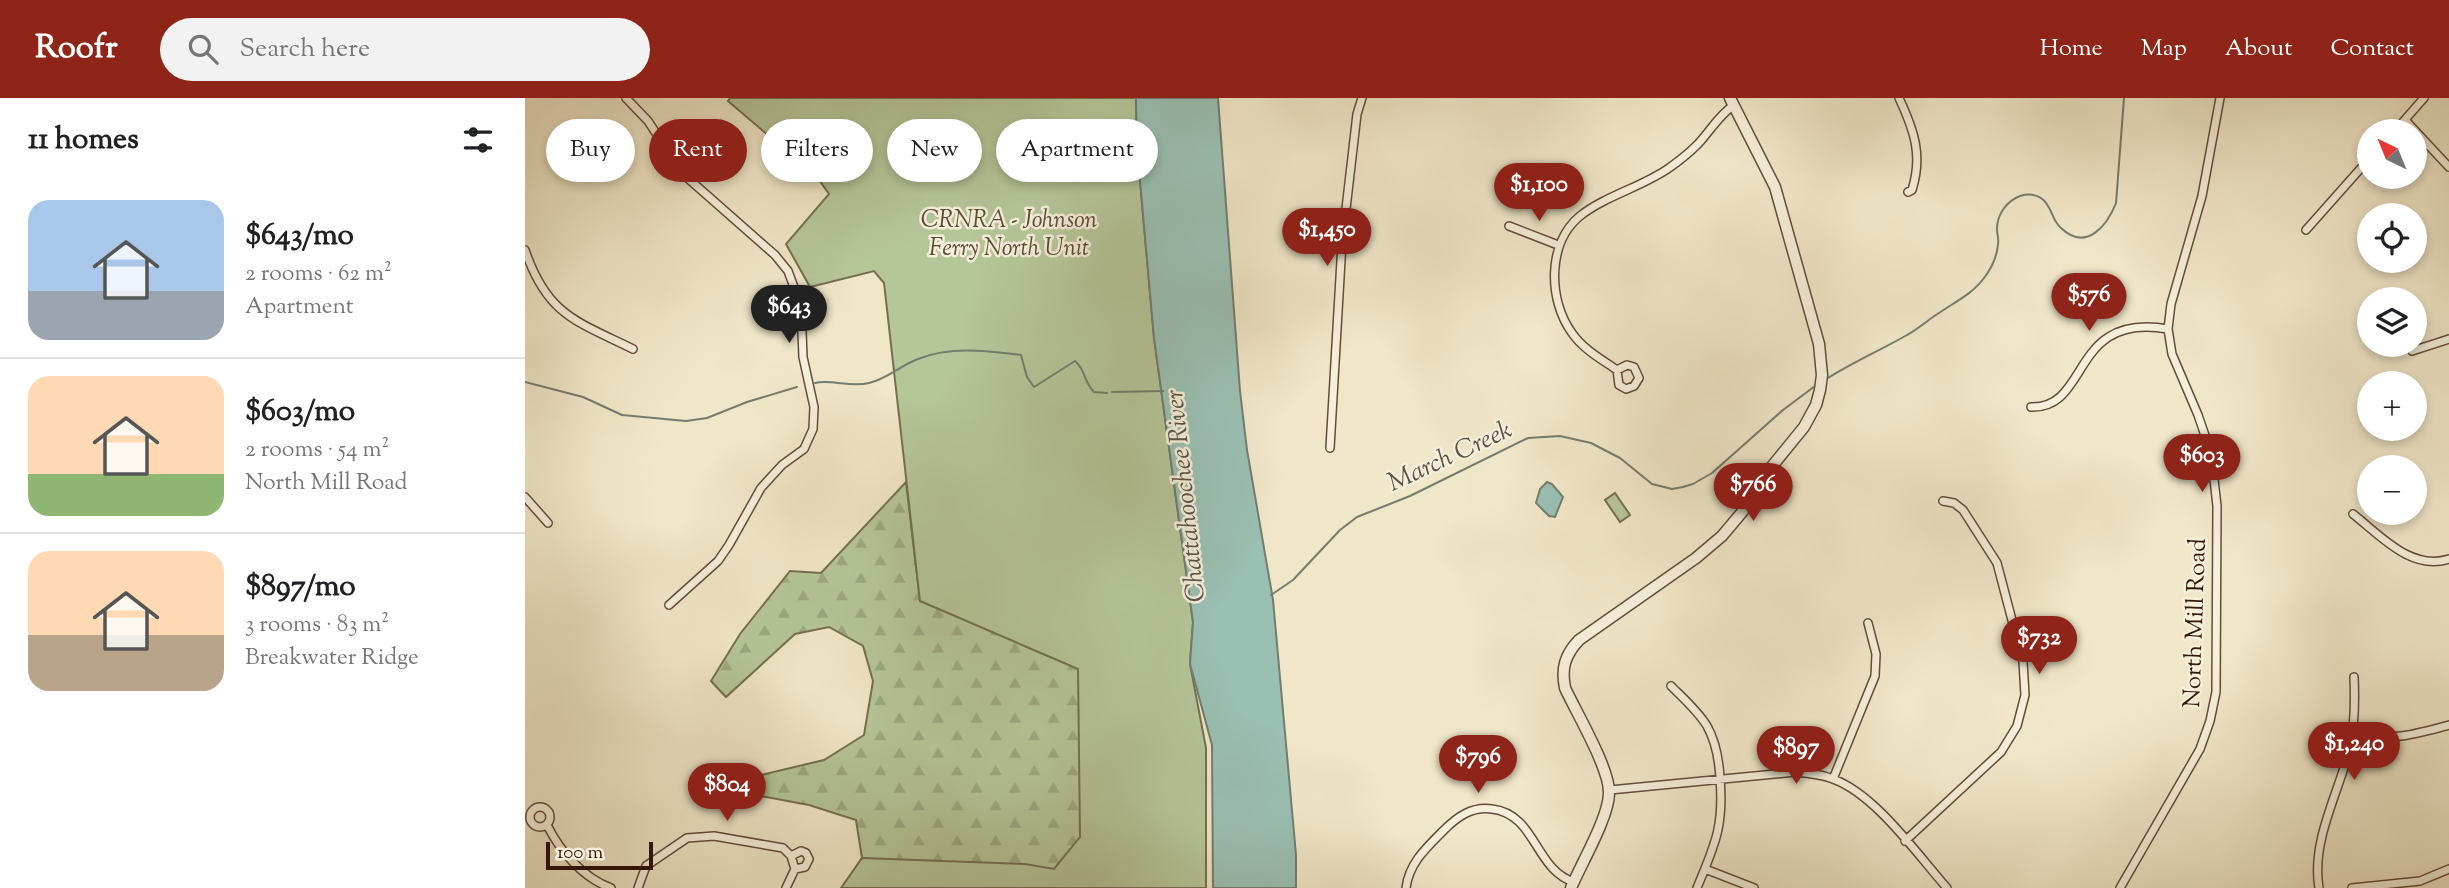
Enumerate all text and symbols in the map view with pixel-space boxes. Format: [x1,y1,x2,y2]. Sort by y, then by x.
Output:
search box [160,18,650,81]
text: Roofr [35,25,118,73]
icon: search [184,30,222,68]
text: Search here [240,31,370,68]
text: Home [2040,32,2103,66]
text: Map [2141,32,2187,66]
text: About [2225,32,2292,66]
text: Contact [2330,32,2414,66]
text: 11 homes [28,119,139,162]
chip: Buy [546,119,635,182]
chip: Rent [649,119,747,182]
chip: Filters [761,119,873,182]
chip: New [887,119,982,182]
chip: Apartment [996,119,1158,182]
north arrow [2357,119,2427,189]
map controls [2357,119,2427,525]
icon: filters [459,121,497,159]
pin: $1,100 [1482,164,1596,223]
text: $1,100 [1510,169,1568,202]
button: locate [2357,203,2427,273]
park label: CRNRA - Johnson Ferry North Unit [921,204,1098,266]
pin: $1,450 [1270,208,1384,268]
text: $1,450 [1298,214,1356,247]
text: $643/mo [245,215,354,258]
icon: home [84,228,168,312]
text: 2 rooms · 62 m² [245,258,392,291]
pin: $576 [2048,274,2130,333]
text: $576 [2067,279,2111,312]
pin: $643 [748,286,830,345]
button: layers [2357,287,2427,357]
text: Apartment [245,291,354,324]
text: $643 [767,291,811,324]
button: + [2357,371,2427,441]
water label: Chattahoochee River [1157,388,1216,604]
text: $603/mo [245,391,355,434]
icon: home [84,404,168,488]
water label: March Creek [1382,412,1519,502]
text: 2 rooms · 54 m² [245,434,389,467]
pin: $603 [2161,434,2243,494]
text: $603 [2179,440,2225,473]
button: − [2357,455,2427,525]
pin: $766 [1712,464,1794,523]
text: North Mill Road [245,467,408,500]
text: $766 [1730,469,1776,502]
street label: North Mill Road [2176,537,2216,708]
text: $897/mo [245,566,356,609]
icon: home [84,579,168,663]
text: 3 rooms · 83 m² [245,609,389,642]
pin: $732 [1998,616,2080,676]
text: $732 [2017,622,2061,655]
text: Breakwater Ridge [245,642,419,675]
pin: $1,240 [2297,722,2411,782]
pin: $897 [1755,726,1837,786]
text: $1,240 [2324,728,2384,761]
text: $897 [1773,732,1819,765]
pin: $796 [1437,736,1519,795]
text: $796 [1455,741,1501,774]
pin: $804 [686,764,768,823]
text: $804 [704,769,750,802]
scale bar [546,839,653,871]
text: 100 m [557,840,603,867]

